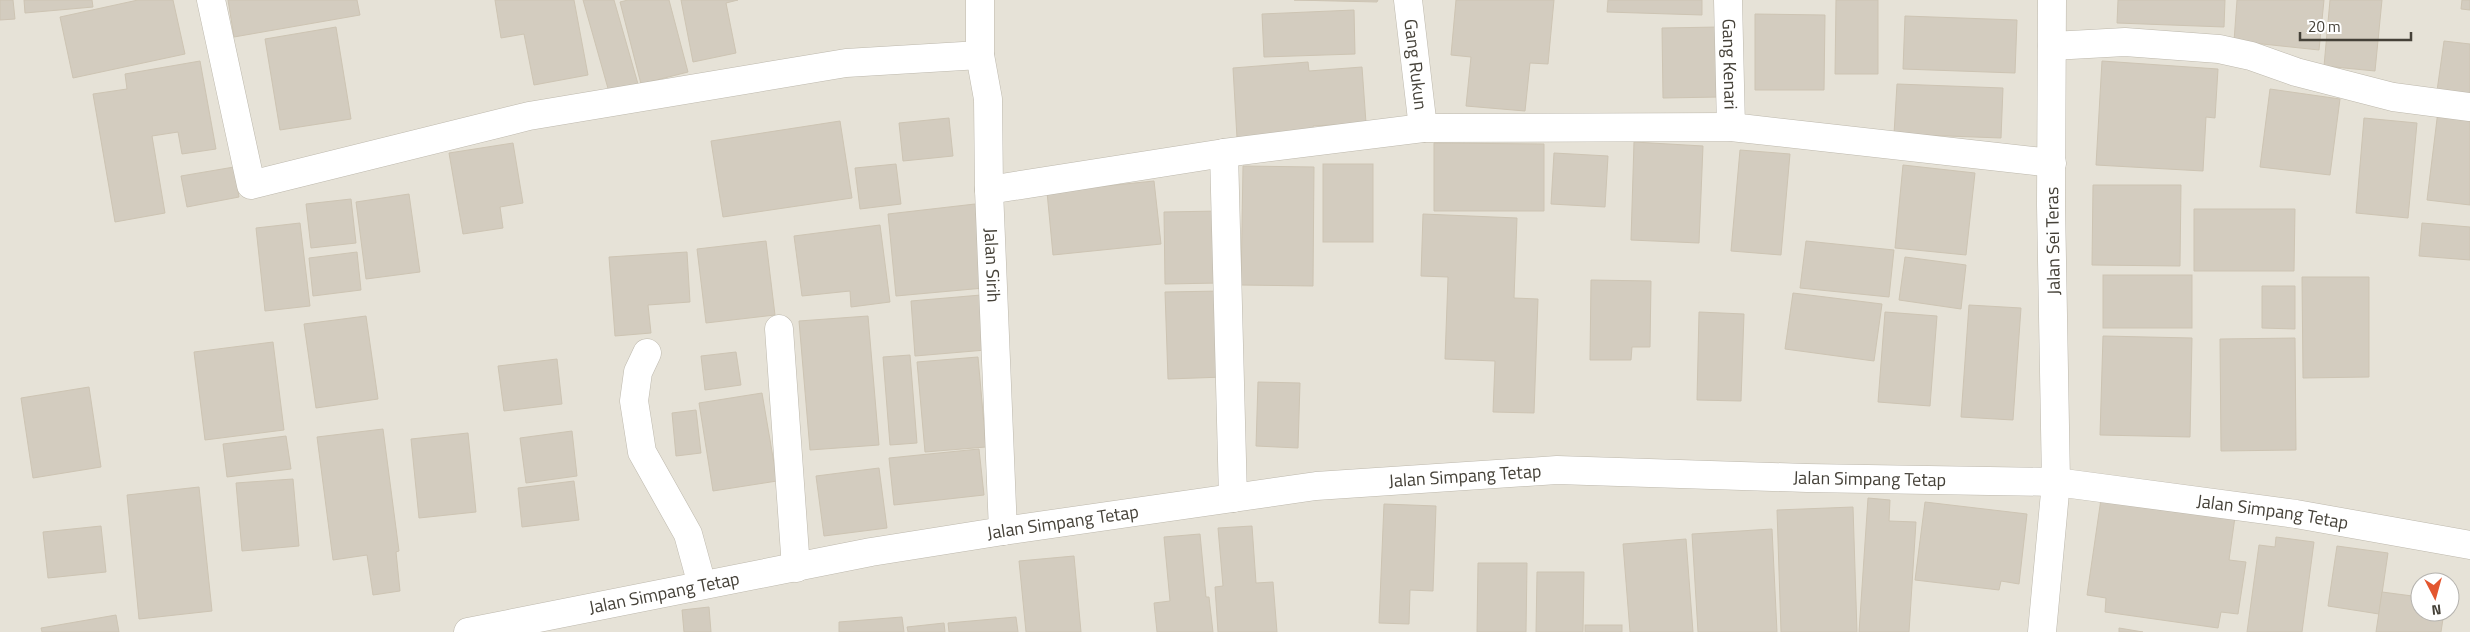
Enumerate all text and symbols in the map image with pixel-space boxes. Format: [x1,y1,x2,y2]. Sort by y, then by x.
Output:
scale bar [2300,10,2411,42]
text: 20 m [2308,15,2341,38]
street label: Gang Rukun [1397,17,1435,112]
street label: Gang Kenari [1715,18,1745,110]
street label: Jalan Sei Teras [2038,187,2067,295]
street label: Jalan Sirih [978,227,1008,303]
street label: Jalan Simpang Tetap [1388,457,1542,494]
street label: Jalan Simpang Tetap [1793,464,1946,493]
street label: Jalan Simpang Tetap [2195,487,2351,536]
street label: Jalan Simpang Tetap [985,498,1140,546]
street label: Jalan Simpang Tetap [586,564,742,621]
north arrow [2410,572,2460,622]
text: N [2430,599,2442,621]

